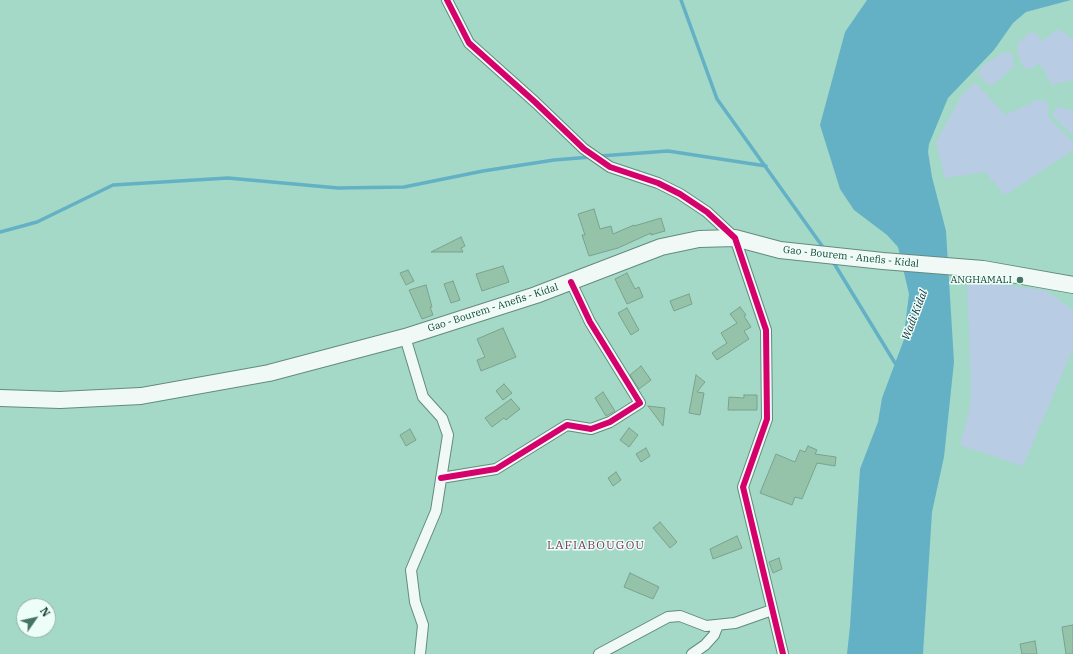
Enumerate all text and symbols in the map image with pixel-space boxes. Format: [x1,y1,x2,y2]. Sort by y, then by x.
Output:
street label: Gao - Bourem - Anefis - Kidal [782,244,920,270]
place label: ANGHAMALI [950,274,1012,286]
marker: ANGHAMALI [1015,275,1025,285]
street label: Gao - Bourem - Anefis - Kidal [426,281,560,335]
water label: Wadi Kidal [899,288,931,342]
district label: LAFIABOUGOU [547,539,645,553]
north arrow [16,598,56,638]
text: N [37,604,53,619]

